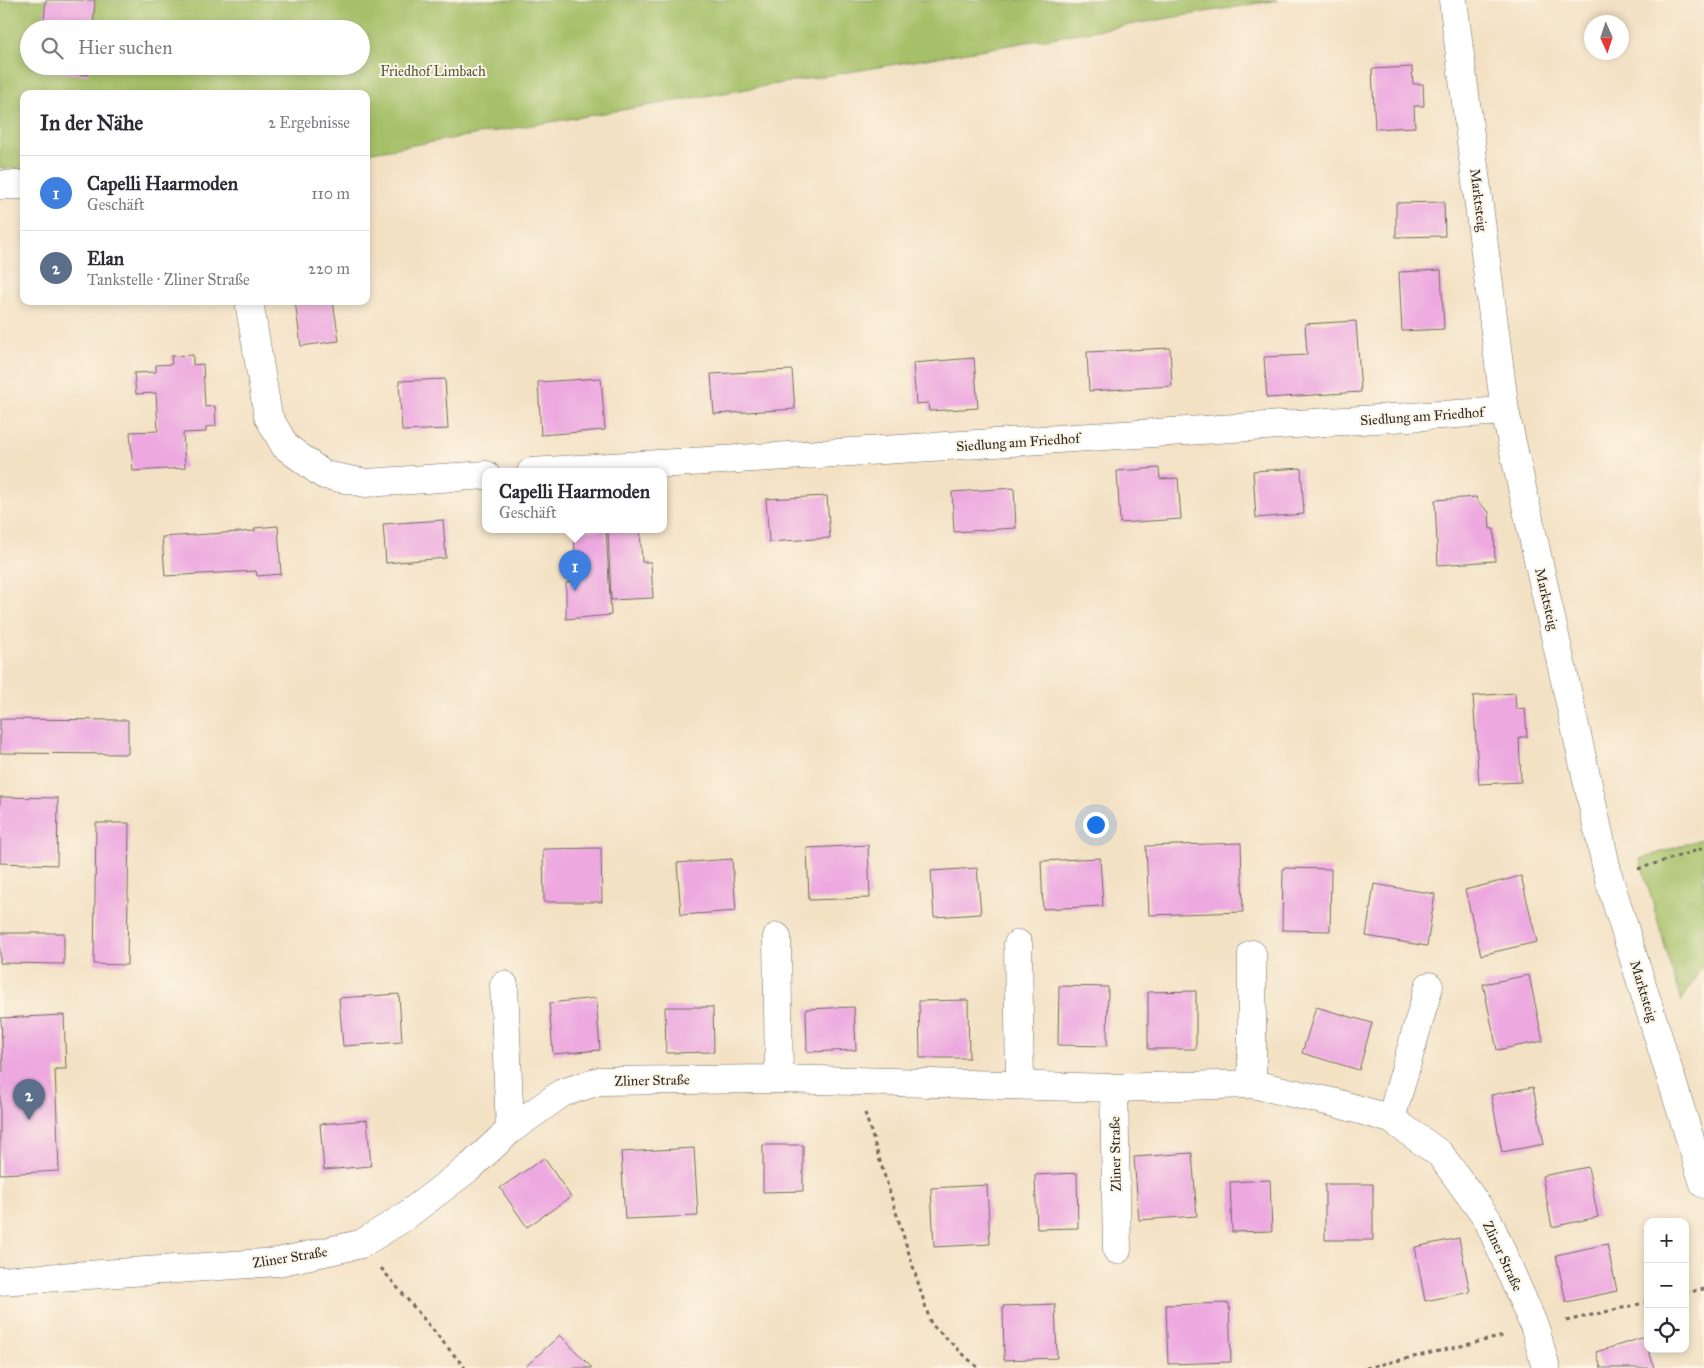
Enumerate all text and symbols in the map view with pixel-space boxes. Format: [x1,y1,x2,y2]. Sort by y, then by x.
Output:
north arrow [1584,15,1629,60]
search box [20,20,370,75]
icon: search [38,34,66,62]
text: Hier suchen [78,36,172,59]
park label: Friedhof Limbach [380,63,486,80]
text: In der Nähe [40,110,143,136]
text: 2 Ergebnisse [268,113,350,132]
street label: Marktsteig [1466,168,1491,233]
text: Capelli Haarmoden [87,172,238,195]
text: 1 [53,184,59,203]
text: 110 m [311,184,350,203]
text: Geschäft [87,195,145,214]
text: Elan [87,247,124,270]
text: 2 [52,259,60,278]
text: 220 m [308,259,350,278]
text: Tankstelle · Zliner Straße [87,270,250,289]
street label: Siedlung am Friedhof [1360,404,1487,429]
street label: Siedlung am Friedhof [956,430,1083,455]
popup [482,468,667,533]
text: Capelli Haarmoden [499,480,650,503]
text: Geschäft [499,503,557,522]
pin: 1 [559,550,591,591]
street label: Marktsteig [1531,566,1562,632]
your location [1083,812,1109,838]
street label: Marktsteig [1626,958,1661,1024]
street label: Zliner Straße [614,1071,690,1090]
pin: 2 [13,1079,45,1120]
street label: Zliner Straße [1106,1116,1125,1192]
street label: Zliner Straße [1479,1218,1526,1294]
map controls [1644,1218,1689,1353]
button: + [1644,1218,1689,1263]
street label: Zliner Straße [252,1243,329,1272]
button: − [1644,1263,1689,1308]
button: locate [1644,1308,1689,1353]

